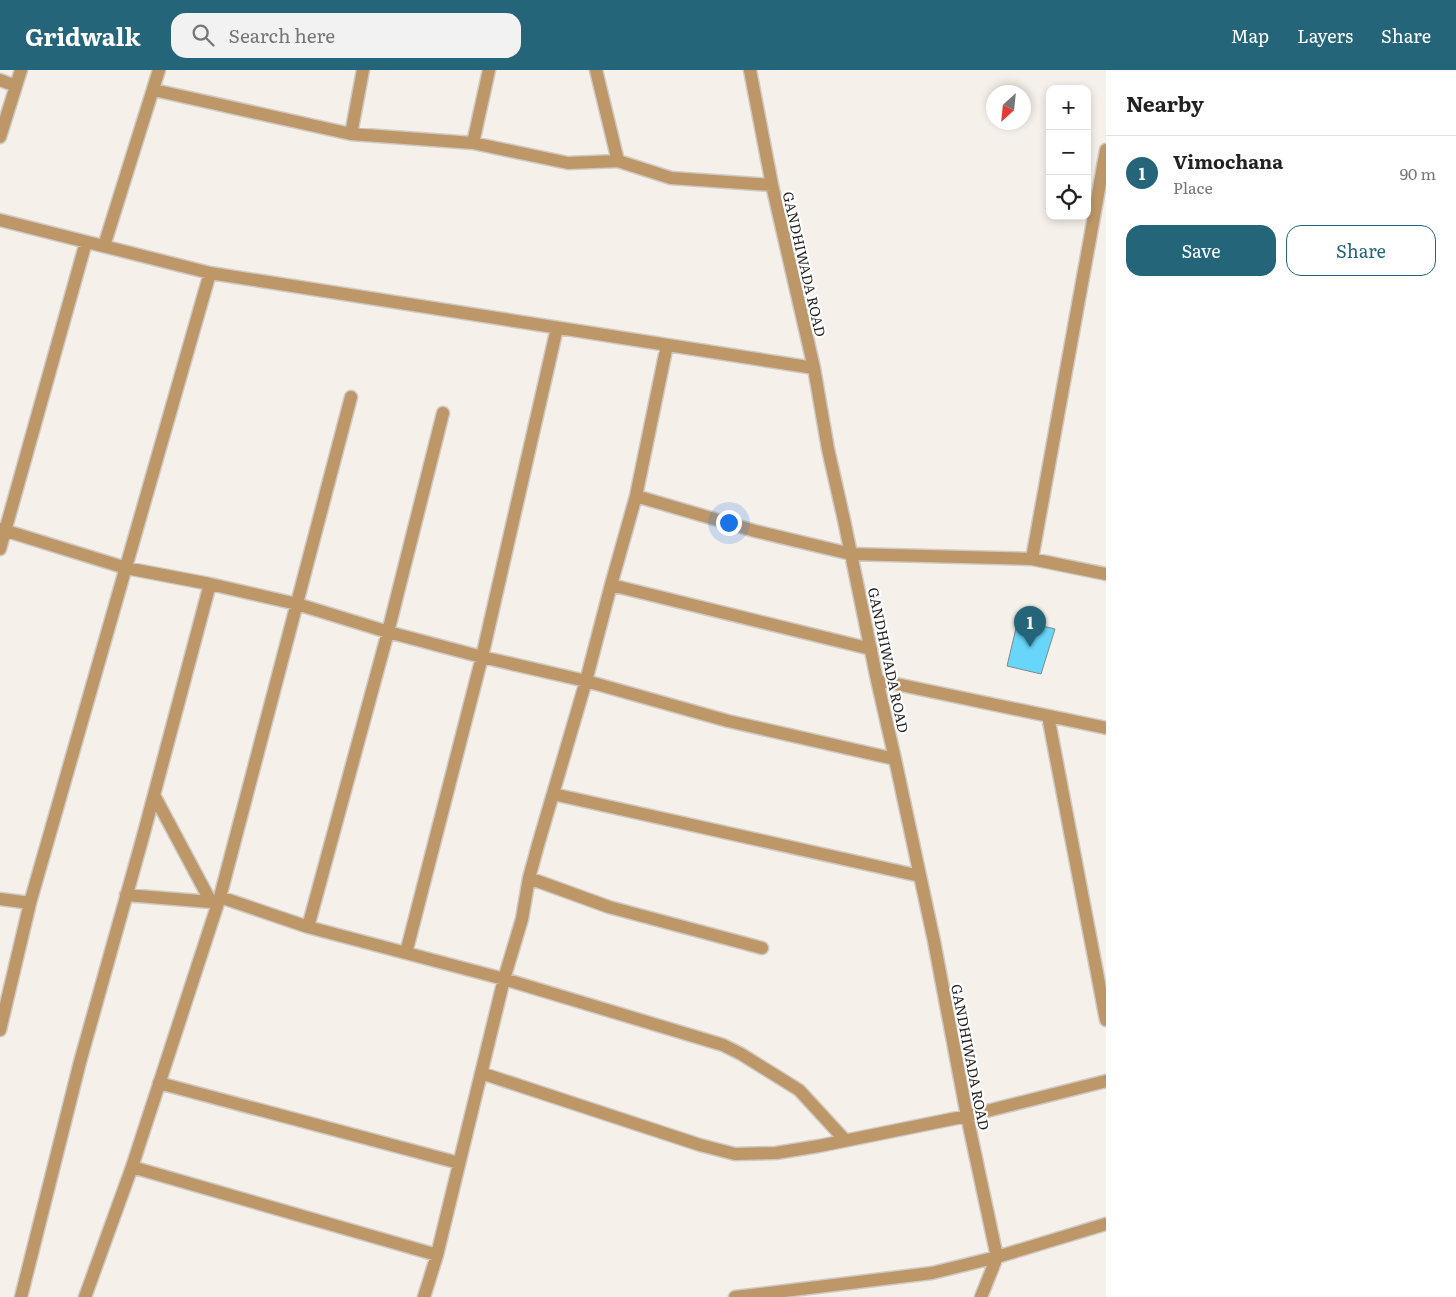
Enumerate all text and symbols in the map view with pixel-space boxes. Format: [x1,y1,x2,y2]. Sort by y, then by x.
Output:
search box [171,13,521,58]
text: Gridwalk [25,18,141,53]
icon: search [189,21,217,49]
text: Search here [229,21,335,49]
text: Map [1231,22,1269,49]
text: Layers [1297,22,1353,49]
text: Share [1381,22,1431,49]
north arrow [986,85,1031,130]
map controls [1046,85,1091,220]
button: + [1046,85,1091,130]
text: Nearby [1126,87,1204,118]
button: − [1046,130,1091,175]
text: Vimochana [1173,147,1283,175]
text: 1 [1139,161,1145,185]
text: 90 m [1400,161,1436,185]
button: locate [1046,175,1091,220]
text: Place [1173,175,1213,199]
street label: GANDHIWADA ROAD [779,189,832,339]
button: Save [1126,225,1276,276]
button: Share [1286,225,1436,276]
your location [716,510,742,536]
street label: GANDHIWADA ROAD [864,585,914,735]
pin: 1 [1014,606,1046,647]
street label: GANDHIWADA ROAD [947,982,995,1132]

